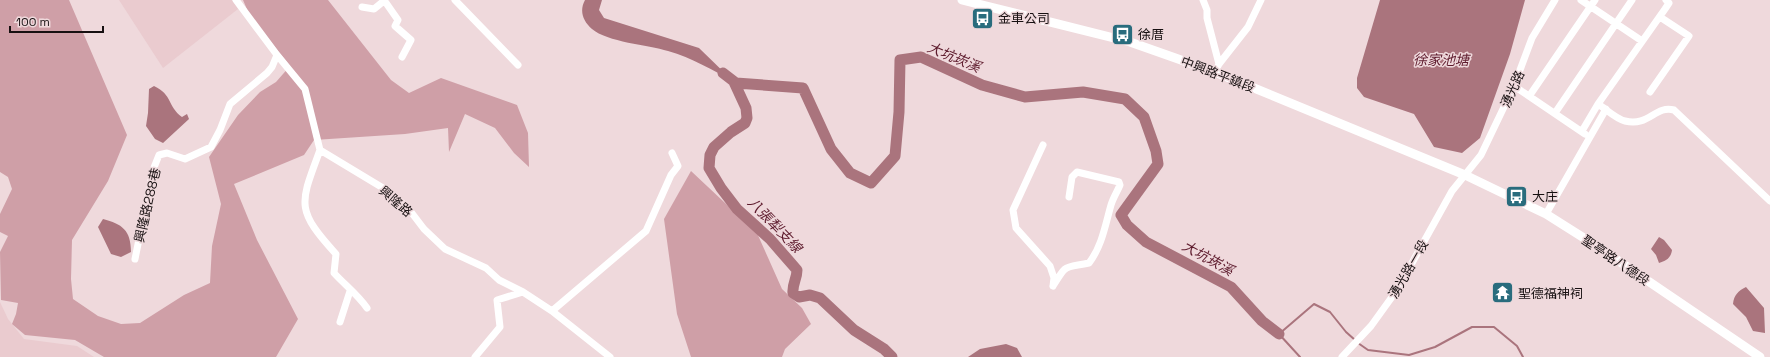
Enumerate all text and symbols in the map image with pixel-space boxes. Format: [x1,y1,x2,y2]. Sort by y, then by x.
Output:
bus stop icon: 金車公司 [969,5,995,31]
scale bar [10,8,103,34]
place label: 金車公司 [998,10,1050,27]
text: 100 m [16,14,50,30]
bus stop icon: 徐厝 [1109,21,1135,47]
place label: 徐厝 [1138,26,1164,43]
water label: 大坑崁溪 [925,38,985,77]
water label: 徐家池塘 [1413,51,1471,69]
street label: 中興路平鎮段 [1178,53,1257,96]
street label: 湧光路 [1497,68,1528,110]
street label: 興隆路288巷 [131,166,164,244]
street label: 興隆路 [375,182,416,221]
bus stop icon: 大庄 [1503,183,1529,209]
place label: 大庄 [1532,188,1558,205]
water label: 八張犁支線 [744,194,807,258]
street label: 聖亭路八德段 [1579,232,1653,289]
water label: 大坑崁溪 [1179,237,1239,280]
street label: 湧光路一段 [1385,237,1432,302]
temple icon: 聖德福神祠 [1490,280,1516,306]
place label: 聖德福神祠 [1518,285,1583,302]

